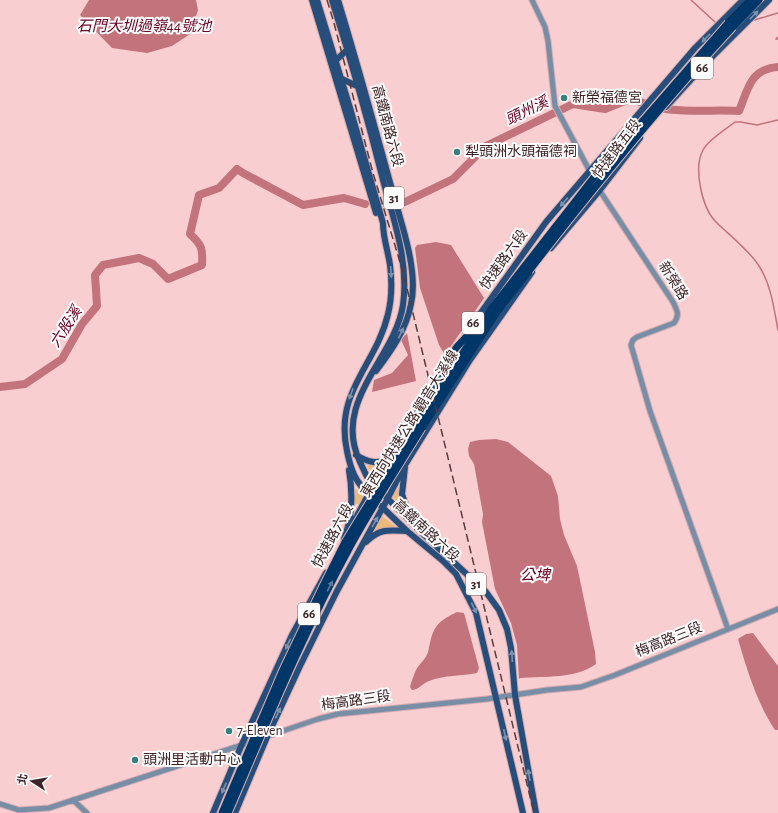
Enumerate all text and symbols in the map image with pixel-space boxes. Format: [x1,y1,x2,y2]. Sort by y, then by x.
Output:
one-way arrow [749,10,759,20]
water label: 石門大圳過嶺44號池 [77,18,213,34]
one-way arrow [701,33,710,43]
road number: 66 [691,57,713,79]
street label: 高鐵南路六段 [369,83,407,168]
place label: 新榮福德宮 [572,89,642,105]
water label: 頭州溪 [503,93,552,128]
marker: 新榮福德宮 [559,93,569,103]
street label: 快速路五段 [589,116,644,181]
place label: 犁頭洲水頭福德祠 [465,143,577,159]
marker: 犁頭洲水頭福德祠 [452,147,462,157]
road number: 31 [384,187,404,209]
one-way arrow [560,196,569,207]
street label: 快速路六段 [476,226,530,292]
street label: 新榮路 [656,259,691,303]
one-way arrow [387,266,394,278]
water label: 六股溪 [47,302,86,350]
road number: 66 [462,312,484,334]
one-way arrow [398,327,404,339]
street label: 東西向快速公路 觀音大溪線 [357,347,461,500]
one-way arrow [348,388,354,400]
street label: 高鐵南路六段 [391,496,463,565]
street label: 快速路六段 [309,501,356,570]
one-way arrow [371,516,378,528]
water label: 公埤 [520,567,552,583]
road number: 31 [466,573,486,595]
one-way arrow [327,580,333,592]
one-way arrow [471,602,477,614]
road number: 66 [298,603,320,625]
street label: 梅高路三段 [634,619,704,660]
one-way arrow [285,638,291,649]
one-way arrow [508,650,515,662]
street label: 梅高路三段 [320,688,392,713]
one-way arrow [275,707,281,718]
place label: 7-Eleven [237,724,283,738]
marker: 7-Eleven [224,726,234,736]
one-way arrow [503,729,509,741]
place label: 頭洲里活動中心 [143,751,241,767]
marker: 頭洲里活動中心 [130,755,140,765]
north arrow [12,761,52,801]
one-way arrow [526,769,532,781]
text: 北 [16,773,29,786]
one-way arrow [221,782,227,794]

